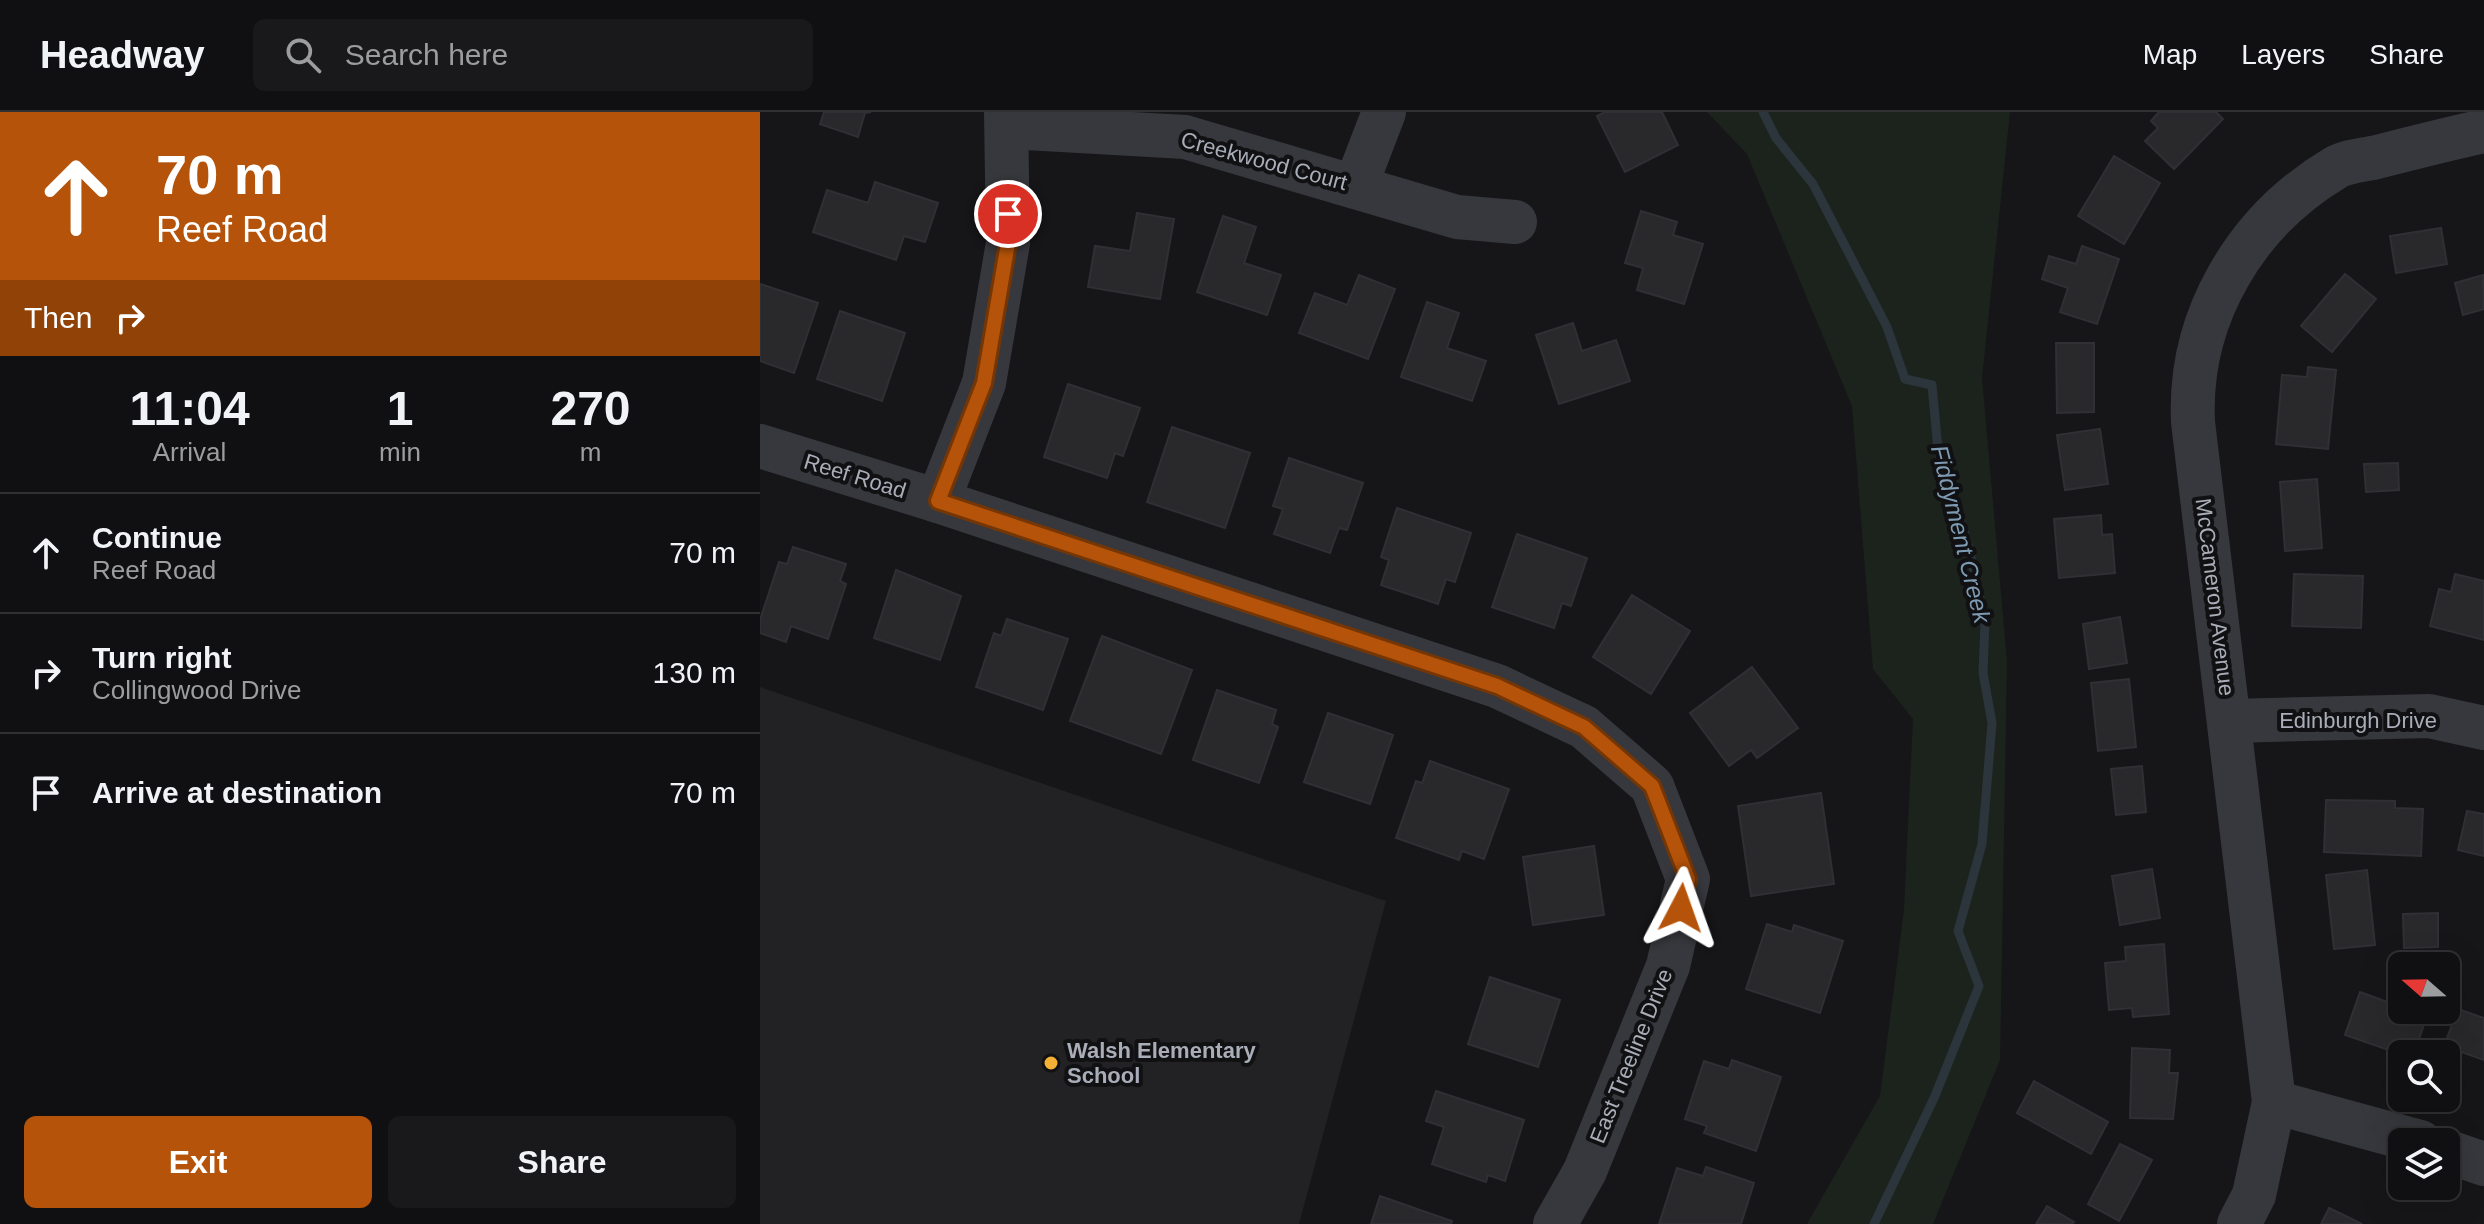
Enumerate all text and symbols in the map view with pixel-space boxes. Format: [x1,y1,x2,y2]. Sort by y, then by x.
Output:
search box [253,19,813,91]
icon: search [281,33,325,77]
text: Headway [40,34,205,76]
text: Search here [345,38,508,71]
text: Map [2143,39,2197,70]
text: Layers [2241,39,2325,70]
text: Share [2369,39,2444,70]
street label: Creekwood Court [1178,127,1350,195]
text: 70 m [156,143,284,206]
icon: ahead [24,144,128,248]
pin [974,180,1042,248]
icon: arrive [986,192,1030,236]
text: Reef Road [156,209,328,250]
icon: right [108,296,152,340]
text: Then [24,301,92,334]
text: 11:04 [129,382,250,435]
text: 1 [387,382,413,435]
text: 270 [550,382,631,435]
text: Arrival [153,437,226,467]
text: min [379,437,421,467]
text: m [580,437,601,467]
water label: Fiddyment Creek [1926,442,1997,628]
street label: Reef Road [801,449,909,503]
street label: McCameron Avenue [2190,497,2240,697]
text: Continue [92,521,222,554]
icon: ahead [24,531,68,575]
text: 70 m [669,536,736,569]
text: Reef Road [92,555,216,585]
text: Turn right [92,641,231,674]
icon: right [24,651,68,695]
text: 130 m [653,656,736,689]
text: Collingwood Drive [92,675,302,705]
street label: Edinburgh Drive [2279,708,2437,733]
icon: arrive [24,771,68,815]
text: Arrive at destination [92,776,382,809]
text: 70 m [669,776,736,809]
position arrow [1639,866,1723,950]
north arrow [2388,952,2460,1024]
map controls [2388,952,2460,1200]
street label: East Treeline Drive [1585,965,1677,1147]
place label: Walsh Elementary School [1067,1038,1256,1088]
button: search [2388,1040,2460,1112]
marker: Walsh Elementary School [1042,1054,1060,1072]
button: Exit [24,1116,372,1208]
button: Share [388,1116,736,1208]
button: layers [2388,1128,2460,1200]

